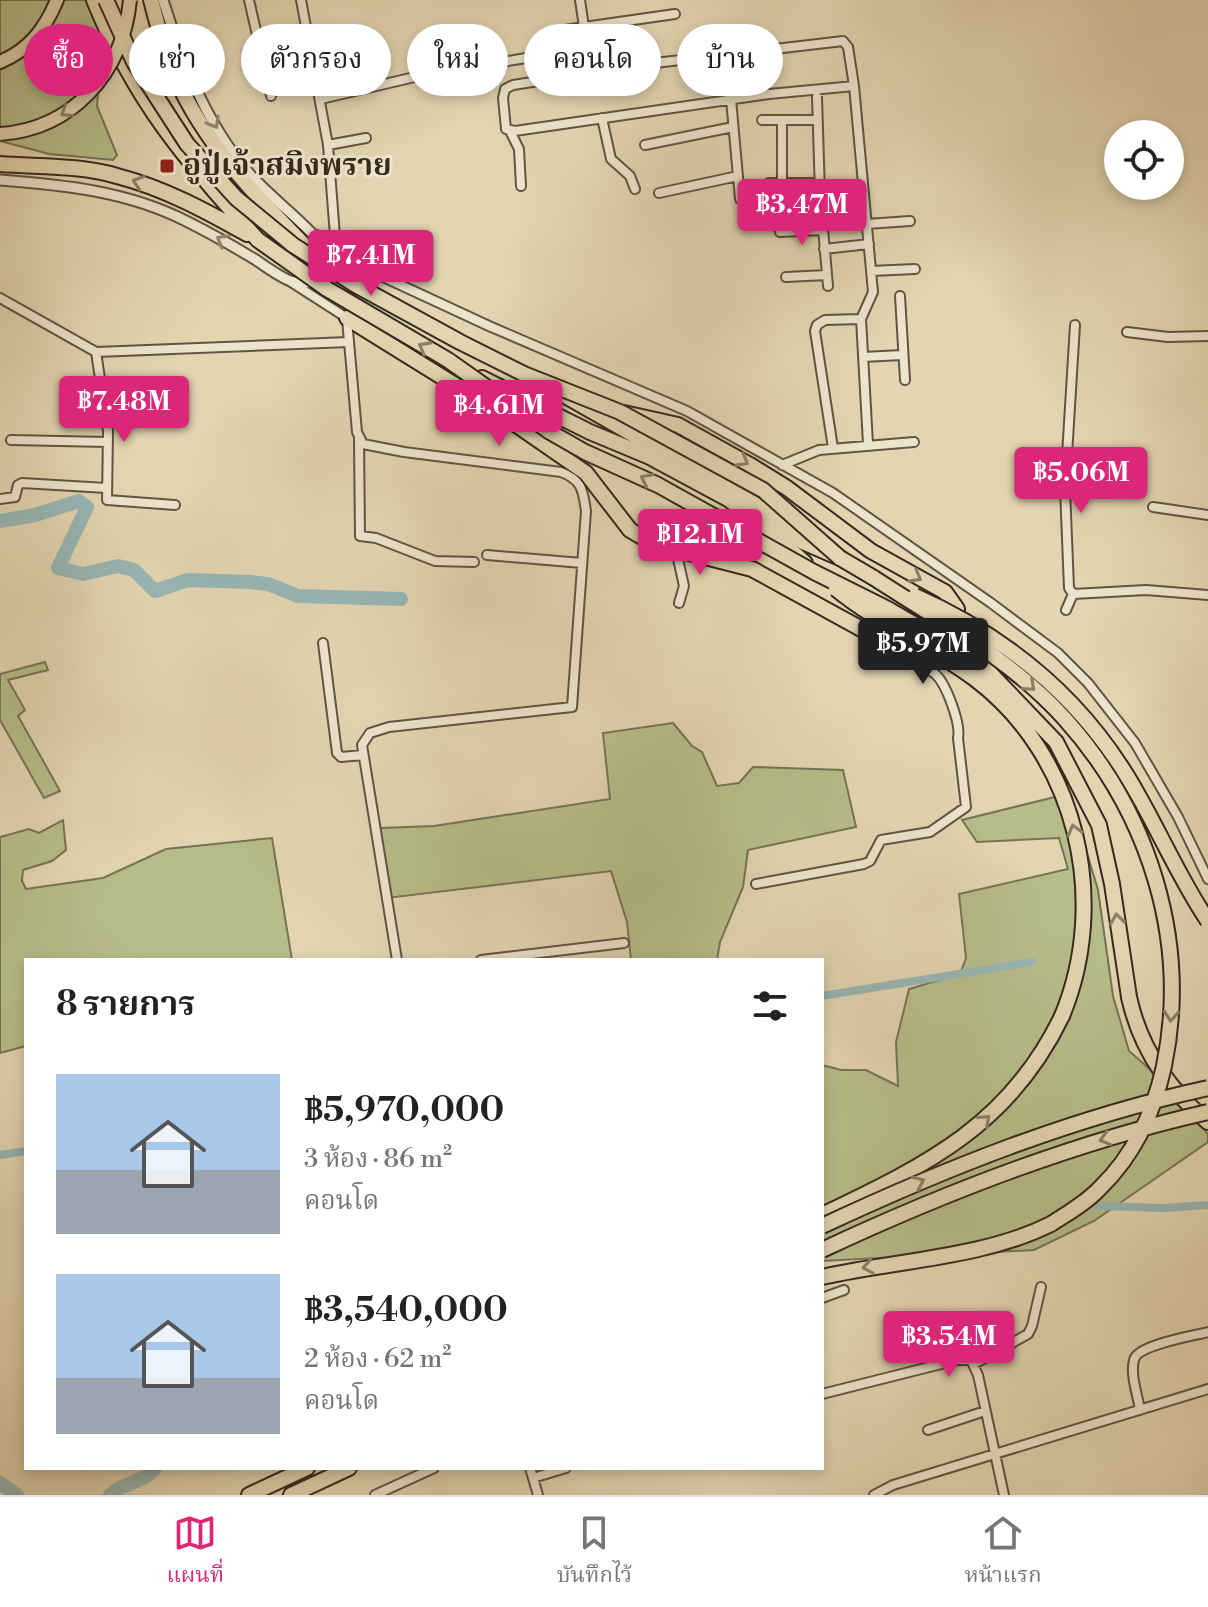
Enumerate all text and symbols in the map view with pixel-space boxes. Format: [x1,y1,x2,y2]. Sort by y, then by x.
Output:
chip: ซื้อ [24,24,113,96]
chip: เช่า [129,24,225,96]
chip: ตัวกรอง [241,24,391,96]
chip: ใหม่ [407,24,508,96]
chip: คอนโด [524,24,661,96]
chip: บ้าน [677,24,783,96]
one-way arrow [60,102,74,117]
one-way arrow [204,114,220,129]
map controls [1104,120,1184,200]
button: locate [1104,120,1184,200]
place label: อู่ปู่เจ้าสมิงพราย [183,147,392,185]
marker: อู่ปู่เจ้าสมิงพราย [158,157,176,175]
one-way arrow [132,175,145,191]
pin: ฿3.47M [737,179,867,247]
text: ฿3.47M [755,189,849,221]
pin: ฿7.41M [306,230,436,298]
one-way arrow [216,234,231,250]
text: ฿7.41M [326,240,416,272]
one-way arrow [418,341,433,357]
pin: ฿7.48M [59,376,189,444]
pin: ฿4.61M [434,380,564,448]
text: ฿7.48M [77,386,171,418]
text: ฿4.61M [453,390,545,422]
pin: ฿5.06M [1016,447,1146,515]
one-way arrow [735,452,749,467]
text: ฿5.06M [1032,457,1130,489]
one-way arrow [640,474,655,489]
pin: ฿12.1M [635,509,765,577]
text: ฿12.1M [656,519,744,551]
one-way arrow [908,567,922,583]
pin: ฿5.97M [858,618,988,686]
text: ฿5.97M [876,628,970,660]
one-way arrow [1021,676,1036,691]
one-way arrow [1067,824,1084,838]
one-way arrow [1109,913,1126,926]
text: 8 รายการ [56,984,195,1026]
icon: filters [748,984,792,1028]
one-way arrow [1163,1010,1180,1023]
text: ฿5,970,000 [304,1090,504,1132]
icon: home [120,1106,216,1202]
one-way arrow [976,1115,991,1129]
one-way arrow [1099,1129,1113,1146]
text: 3 ห้อง · 86 m² [304,1143,452,1175]
one-way arrow [911,1176,925,1192]
text: คอนโด [304,1185,379,1217]
one-way arrow [861,1257,874,1274]
text: ฿3,540,000 [304,1290,508,1332]
icon: home [120,1306,216,1402]
pin: ฿3.54M [884,1311,1014,1379]
text: ฿3.54M [901,1321,997,1353]
text: 2 ห้อง · 62 m² [304,1343,451,1375]
text: คอนโด [304,1385,379,1417]
tab: แผนที่ [166,1511,224,1594]
tab: บันทึกไว้ [557,1511,632,1594]
tab: หน้าแรก [965,1511,1042,1594]

